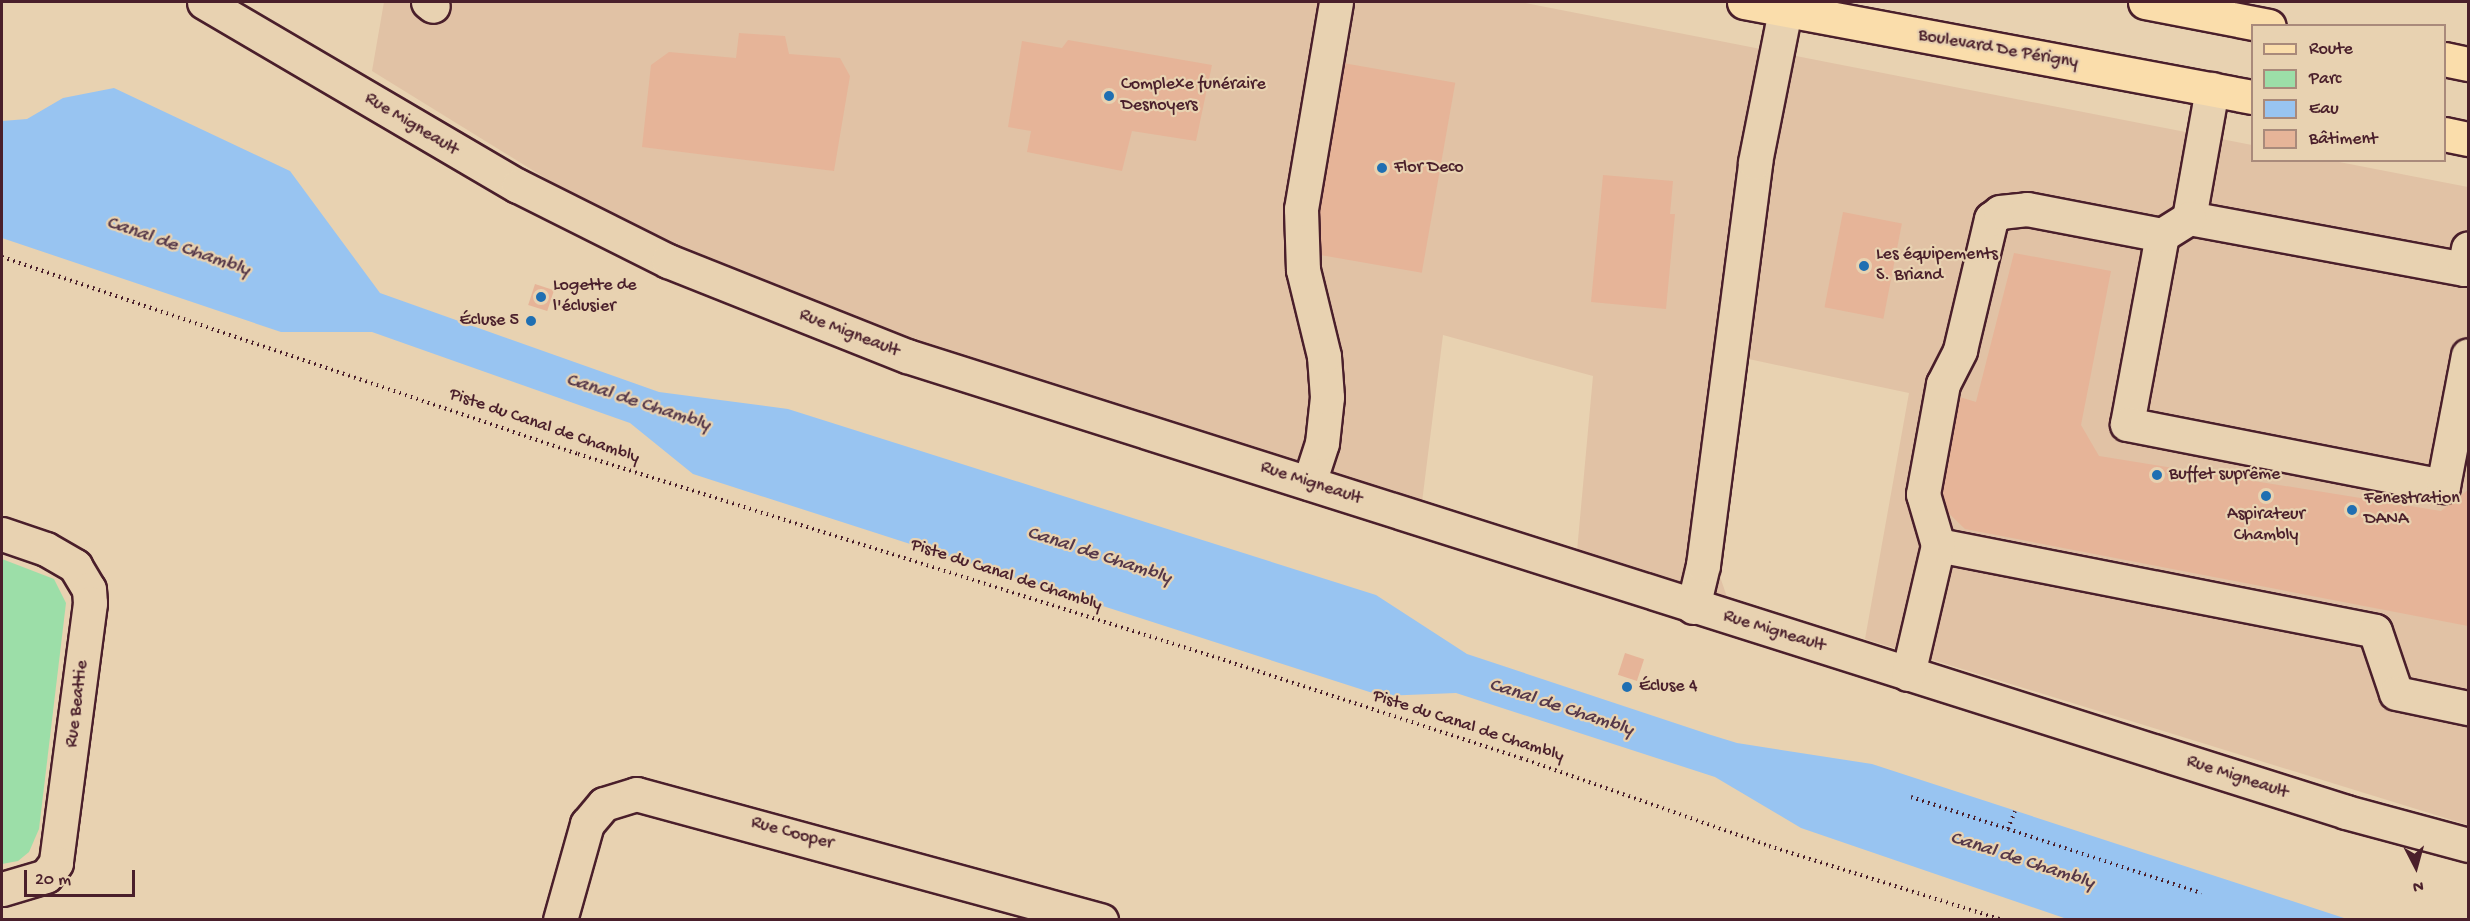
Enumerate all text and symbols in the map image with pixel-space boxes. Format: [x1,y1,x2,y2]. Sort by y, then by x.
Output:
legend [2251,24,2446,162]
street label: Boulevard De Périgny [1916,25,2080,75]
text: Route [2309,39,2353,60]
text: Parc [2309,69,2341,90]
place label: Complexe funéraire Desnoyers [1121,75,1266,118]
street label: Rue Migneault [360,89,462,161]
marker: Complexe funéraire Desnoyers [1102,89,1116,103]
text: Eau [2309,99,2339,120]
text: Bâtiment [2309,129,2377,150]
place label: Flor Deco [1394,157,1464,179]
marker: Flor Deco [1375,161,1389,175]
water label: Canal de Chambly [103,211,253,283]
place label: Les équipements S. Briand [1876,245,1998,288]
marker: Les équipements S. Briand [1857,259,1871,273]
place label: Logette de l'éclusier [553,276,637,318]
marker: Logette de l'éclusier [534,290,548,304]
street label: Rue Migneault [796,305,902,363]
place label: Écluse 5 [460,310,519,332]
marker: Écluse 5 [524,314,538,328]
water label: Canal de Chambly [563,368,713,438]
street label: Piste du Canal de Chambly [446,384,642,470]
street label: Rue Migneault [1257,457,1365,511]
place label: Buffet suprême [2169,464,2280,486]
marker: Buffet suprême [2150,468,2164,482]
marker: Aspirateur Chambly [2259,489,2273,503]
place label: Fenestration DANA [2364,489,2460,532]
marker: Fenestration DANA [2345,503,2359,517]
place label: Aspirateur Chambly [2227,505,2305,548]
water label: Canal de Chambly [1024,521,1174,591]
street label: Piste du Canal de Chambly [908,535,1104,617]
street label: Rue Migneault [1720,606,1828,658]
street label: Rue Beattie [62,659,94,749]
water label: Canal de Chambly [1486,673,1636,743]
place label: Écluse 4 [1639,676,1697,698]
marker: Écluse 4 [1620,680,1634,694]
street label: Piste du Canal de Chambly [1370,686,1566,768]
street label: Rue Migneault [2183,751,2291,805]
street label: Rue Cooper [748,813,836,855]
water label: Canal de Chambly [1947,826,2097,896]
north arrow [2386,837,2446,897]
scale bar [27,858,138,896]
text: 20 m [35,870,71,891]
text: N [2412,875,2424,895]

